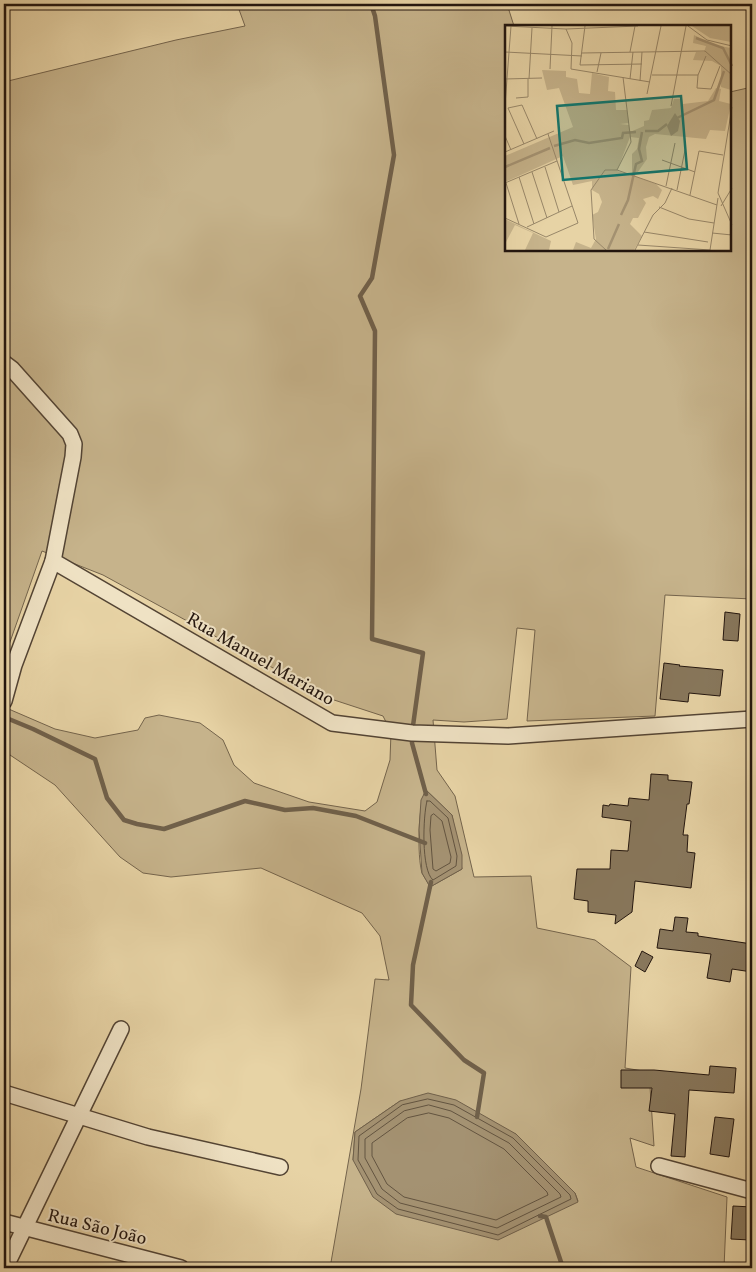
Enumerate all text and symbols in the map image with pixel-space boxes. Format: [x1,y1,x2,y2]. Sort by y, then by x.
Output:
inset map [505,25,731,251]
street label: Rua Manuel Mariano [181,607,339,713]
street label: Rua São João [45,1204,149,1252]

